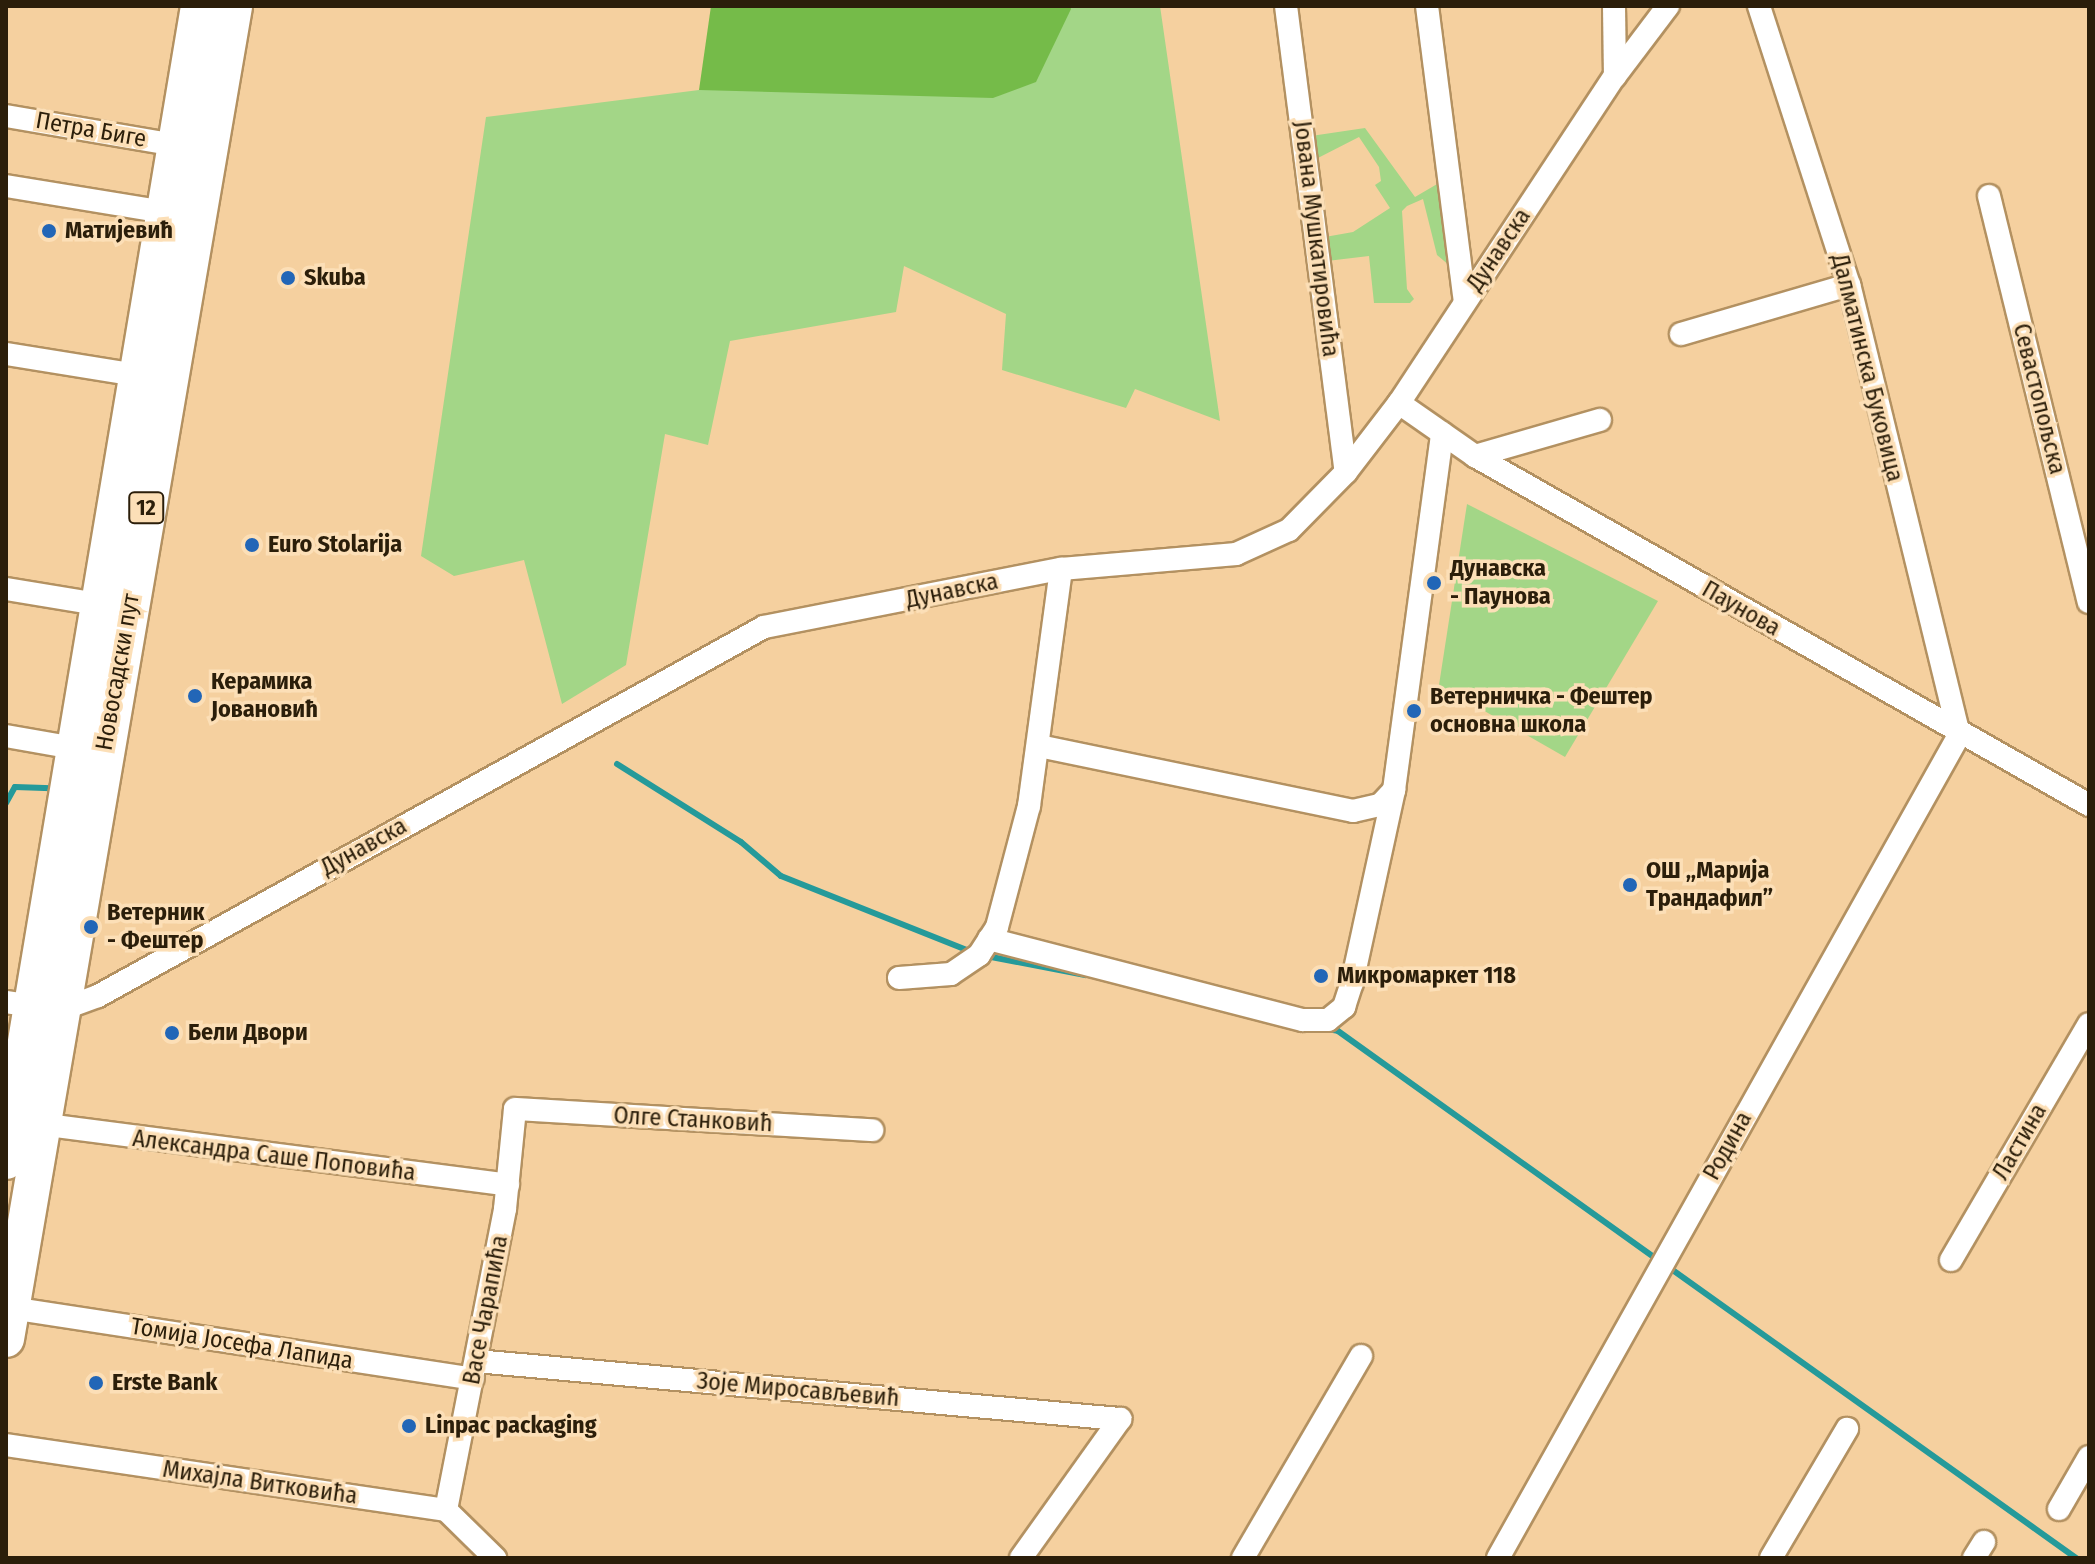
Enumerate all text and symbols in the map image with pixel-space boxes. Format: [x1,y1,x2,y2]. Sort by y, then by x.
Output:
street label: Петра Биге [34,106,148,154]
street label: Јована Мушкатировића [1287,119,1345,359]
street label: Дунавска [1461,203,1537,297]
place label: Матијевић [65,217,173,245]
marker: Матијевић [40,222,58,240]
street label: Далматинска Буковица [1825,251,1909,485]
place label: Skuba [304,264,366,292]
marker: Skuba [279,269,297,287]
street label: Севастопољска [2006,321,2072,477]
road number: 12 [128,490,164,526]
place label: Euro Stolarija [268,531,402,559]
marker: Euro Stolarija [243,536,261,554]
place label: Дунавска - Паунова [1450,555,1551,611]
street label: Дунавска [903,567,1001,615]
marker: Дунавска - Паунова [1425,574,1443,592]
street label: Паунова [1697,575,1785,643]
street label: Новосадски пут [90,591,146,753]
place label: Керамика Јовановић [211,668,318,724]
place label: Ветерничка - Фештер основна школа [1430,683,1653,739]
marker: Керамика Јовановић [186,687,204,705]
marker: Ветерничка - Фештер основна школа [1405,702,1423,720]
street label: Дунавска [316,812,412,882]
place label: ОШ „Марија Трандафил” [1646,857,1773,913]
marker: ОШ „Марија Трандафил” [1621,876,1639,894]
place label: Ветерник - Фештер [107,899,205,955]
marker: Ветерник - Фештер [82,918,100,936]
place label: Микромаркет 118 [1337,962,1516,990]
marker: Микромаркет 118 [1312,967,1330,985]
place label: Бели Двори [188,1019,308,1047]
marker: Бели Двори [163,1024,181,1042]
street label: Ластина [1987,1099,2053,1185]
street label: Олге Станковић [613,1101,773,1139]
street label: Родина [1698,1107,1758,1185]
street label: Александра Саше Поповића [131,1124,417,1188]
street label: Васе Чарапића [457,1233,515,1387]
street label: Томија Јосефа Лапида [129,1312,355,1376]
street label: Зоје Миросављевић [696,1367,900,1413]
place label: Erste Bank [112,1369,218,1397]
marker: Erste Bank [87,1374,105,1392]
place label: Linpac packaging [425,1412,597,1440]
marker: Linpac packaging [400,1417,418,1435]
street label: Михајла Витковића [161,1455,359,1511]

